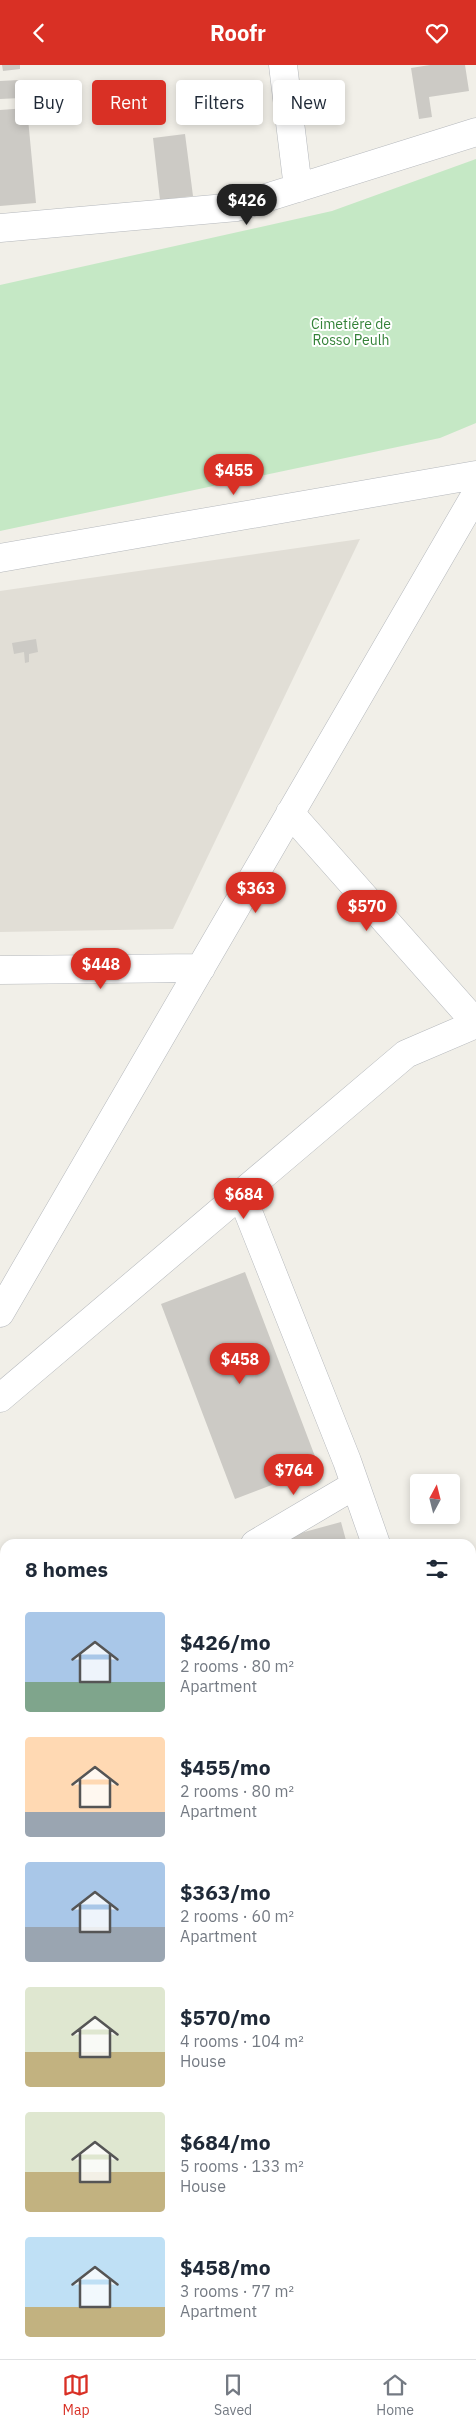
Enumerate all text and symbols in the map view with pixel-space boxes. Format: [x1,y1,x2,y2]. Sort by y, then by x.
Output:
text: Roofr [210,18,266,47]
icon: back [25,19,53,47]
icon: heart [423,19,451,47]
chip: Buy [15,80,82,125]
chip: Rent [92,80,166,125]
chip: Filters [176,80,263,125]
chip: New [273,80,345,125]
pin: $426 [217,184,277,226]
text: $426 [228,190,266,210]
park label: Cimetiére de Rosso Peulh [311,315,391,349]
pin: $455 [204,453,264,496]
text: $455 [215,460,253,480]
pin: $363 [226,871,286,914]
text: $363 [237,878,275,898]
pin: $570 [337,889,397,932]
text: $570 [348,896,386,916]
pin: $448 [71,947,131,990]
text: $448 [82,954,120,974]
pin: $684 [214,1177,274,1220]
text: $684 [225,1184,263,1204]
pin: $458 [210,1343,270,1385]
text: $458 [221,1349,259,1369]
pin: $764 [264,1453,324,1496]
text: $764 [275,1460,313,1480]
north arrow [410,1474,460,1524]
map controls [410,1474,460,1524]
text: 8 homes [25,1555,108,1583]
icon: filters [423,1555,451,1583]
text: $426/mo [180,1628,271,1656]
icon: home [65,1632,125,1692]
text: 2 rooms · 80 m² [180,1656,294,1676]
text: Apartment [180,1676,257,1696]
text: $455/mo [180,1753,271,1781]
icon: home [65,1757,125,1817]
text: 2 rooms · 80 m² [180,1781,294,1801]
text: Apartment [180,1801,257,1821]
text: $363/mo [180,1878,271,1906]
icon: home [65,1882,125,1942]
text: 2 rooms · 60 m² [180,1906,294,1926]
text: Apartment [180,1926,257,1946]
text: $570/mo [180,2003,271,2031]
icon: home [65,2007,125,2067]
text: 4 rooms · 104 m² [180,2031,304,2051]
text: House [180,2051,226,2071]
text: $684/mo [180,2128,271,2156]
icon: home [65,2132,125,2192]
text: 5 rooms · 133 m² [180,2156,304,2176]
text: House [180,2176,226,2196]
text: $458/mo [180,2253,271,2281]
icon: home [65,2257,125,2317]
text: 3 rooms · 77 m² [180,2281,294,2301]
text: Apartment [180,2301,257,2321]
tab: Map [62,2371,90,2419]
tab: Saved [214,2371,252,2419]
tab: Home [376,2371,414,2419]

